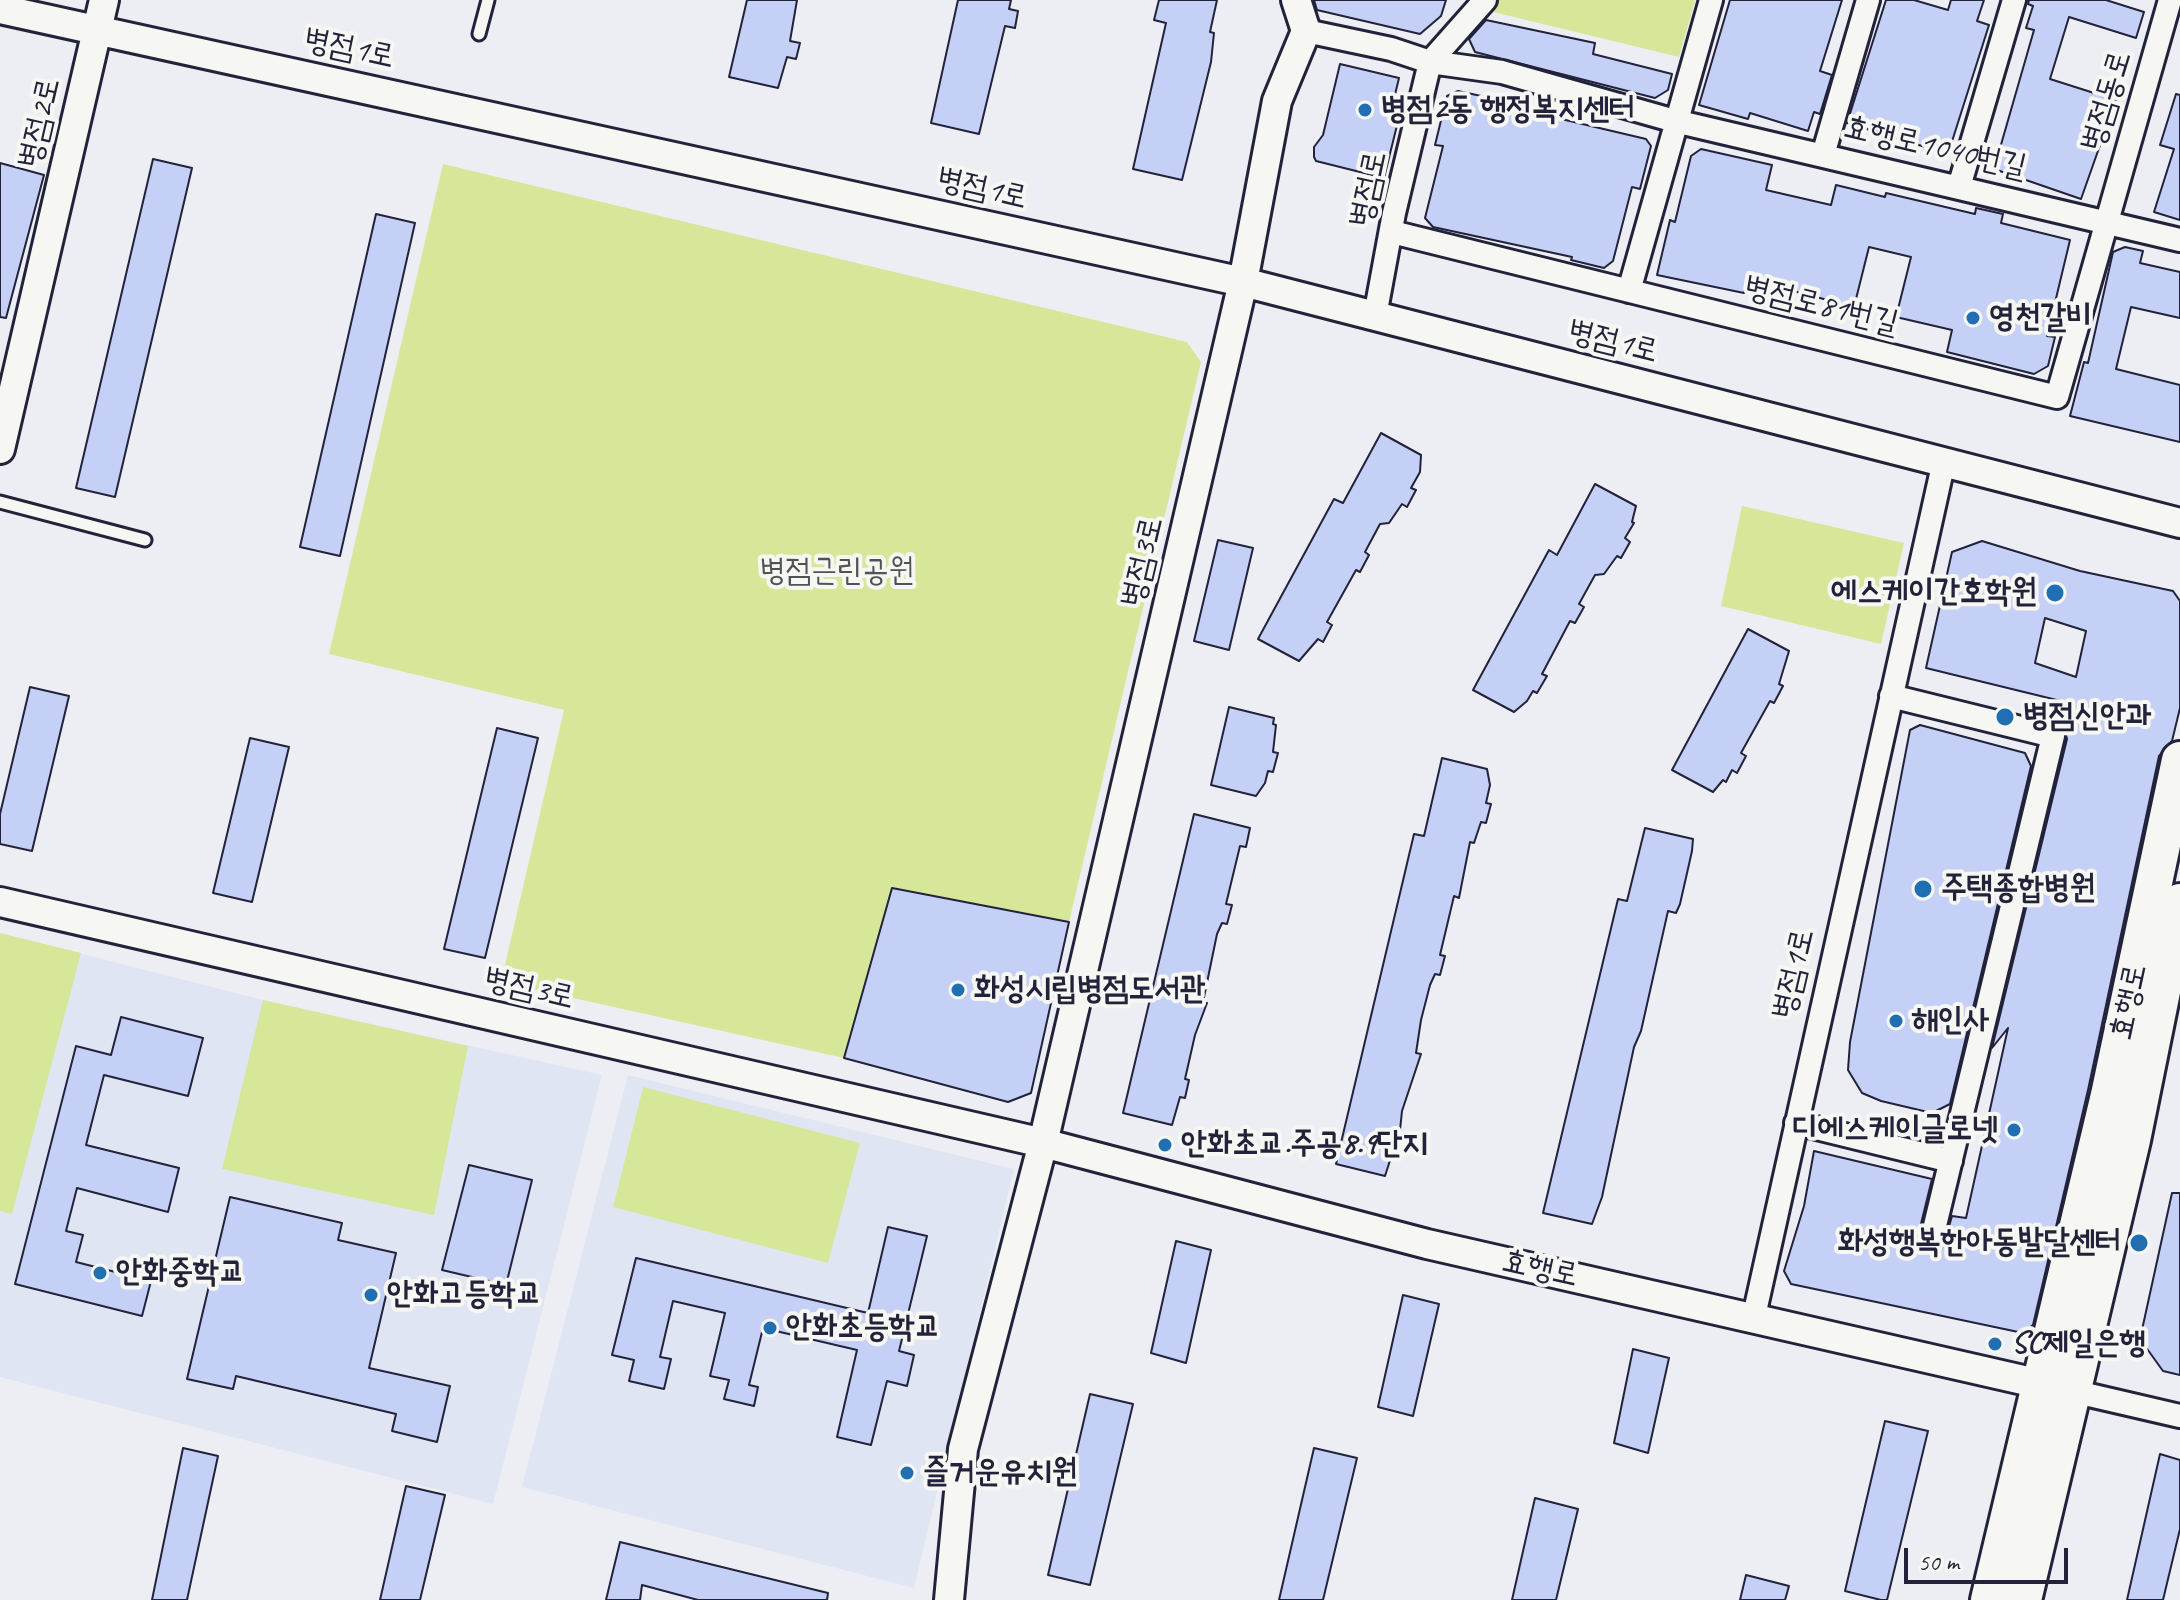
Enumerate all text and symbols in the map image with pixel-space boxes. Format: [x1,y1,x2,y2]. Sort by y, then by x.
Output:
street label: 병점1로 [300,21,398,77]
street label: 병점동로 [2074,46,2140,156]
street label: 병점2로 [11,74,69,172]
place label: 병점2동 행정복지센터 [1381,91,1635,129]
marker: 병점2동 행정복지센터 [1356,101,1374,119]
street label: 효행로1040번길 [1840,108,2030,188]
street label: 병점로 [1342,147,1396,231]
street label: 병점1로 [933,160,1031,218]
street label: 병점로81번길 [1740,268,1902,344]
place label: 영천갈비 [1989,299,2092,337]
marker: 영천갈비 [1964,309,1982,327]
street label: 병점1로 [1564,312,1662,372]
street label: 병점3로 [1114,513,1172,611]
park label: 병점근린공원 [760,553,914,591]
place label: 에스케이간호학원 [1831,574,2037,612]
marker: 에스케이간호학원 [2044,582,2066,604]
place label: 병점신안과 [2023,698,2152,736]
marker: 병점신안과 [1994,706,2016,728]
place label: 주택종합병원 [1941,870,2096,908]
marker: 주택종합병원 [1912,878,1934,900]
street label: 병점1로 [1765,925,1823,1023]
street label: 병점3로 [480,960,578,1018]
street label: 효행로 [2102,960,2156,1044]
place label: 화성시립병점도서관 [974,971,1206,1009]
marker: 화성시립병점도서관 [949,981,967,999]
place label: 해인사 [1912,1002,1989,1040]
marker: 해인사 [1887,1012,1905,1030]
place label: 디에스케이글로넷 [1792,1111,1998,1149]
marker: 디에스케이글로넷 [2005,1121,2023,1139]
place label: 안화초교.주공8.9단지 [1181,1126,1428,1164]
marker: 안화초교.주공8.9단지 [1156,1136,1174,1154]
place label: 화성행복한아동발달센터 [1838,1224,2121,1262]
marker: 화성행복한아동발달센터 [2128,1232,2150,1254]
street label: 효행로 [1498,1242,1582,1296]
place label: 안화중학교 [116,1254,245,1292]
marker: 안화중학교 [91,1264,109,1282]
place label: 안화고등학교 [387,1276,542,1314]
marker: 안화고등학교 [362,1286,380,1304]
place label: 안화초등학교 [786,1309,940,1347]
marker: 안화초등학교 [761,1319,779,1337]
place label: SC제일은행 [2011,1325,2146,1363]
marker: SC제일은행 [1986,1335,2004,1353]
place label: 즐거운유치원 [923,1454,1078,1492]
marker: 즐거운유치원 [898,1464,916,1482]
scale bar [1908,1532,2072,1582]
text: 50 m [1918,1547,1959,1577]

